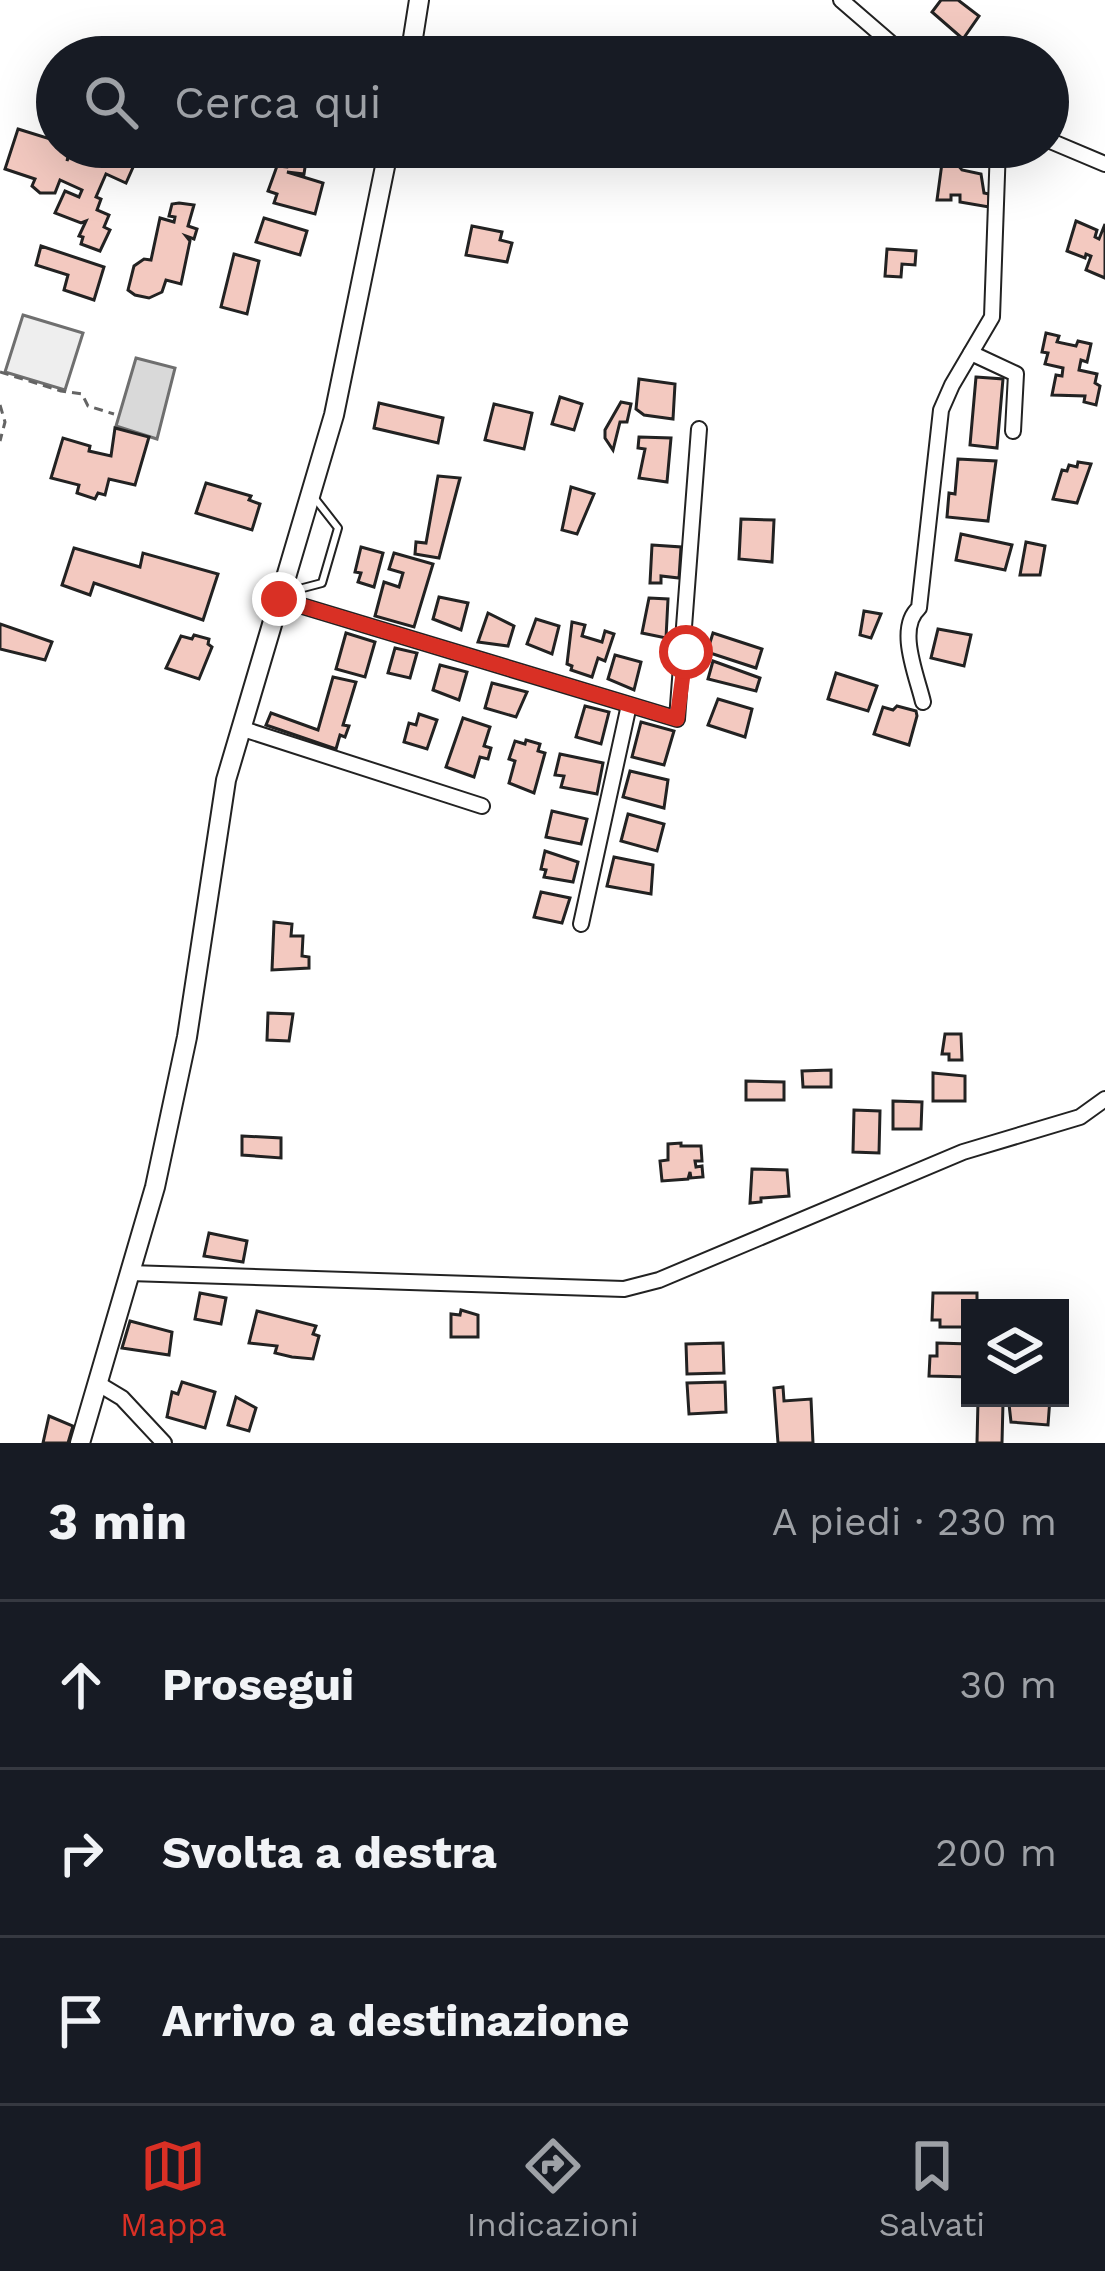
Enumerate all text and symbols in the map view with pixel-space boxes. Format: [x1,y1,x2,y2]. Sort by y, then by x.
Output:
search box [36,36,1069,168]
icon: search [78,69,144,135]
text: Cerca qui [174,76,381,129]
route end [252,572,306,626]
route start [659,625,713,679]
map controls [961,1299,1069,1407]
button: layers [961,1299,1069,1407]
text: 3 min [48,1492,187,1551]
text: A piedi · 230 m [772,1499,1057,1544]
icon: ahead [48,1652,114,1718]
text: Prosegui [162,1658,354,1711]
text: 30 m [960,1662,1057,1707]
icon: right [48,1820,114,1886]
text: Svolta a destra [162,1826,497,1879]
text: 200 m [935,1830,1057,1875]
icon: arrive [48,1988,114,2054]
text: Arrivo a destinazione [162,1994,630,2047]
tab: Mappa [120,2133,227,2244]
tab: Indicazioni [467,2133,639,2244]
tab: Salvati [879,2133,985,2244]

